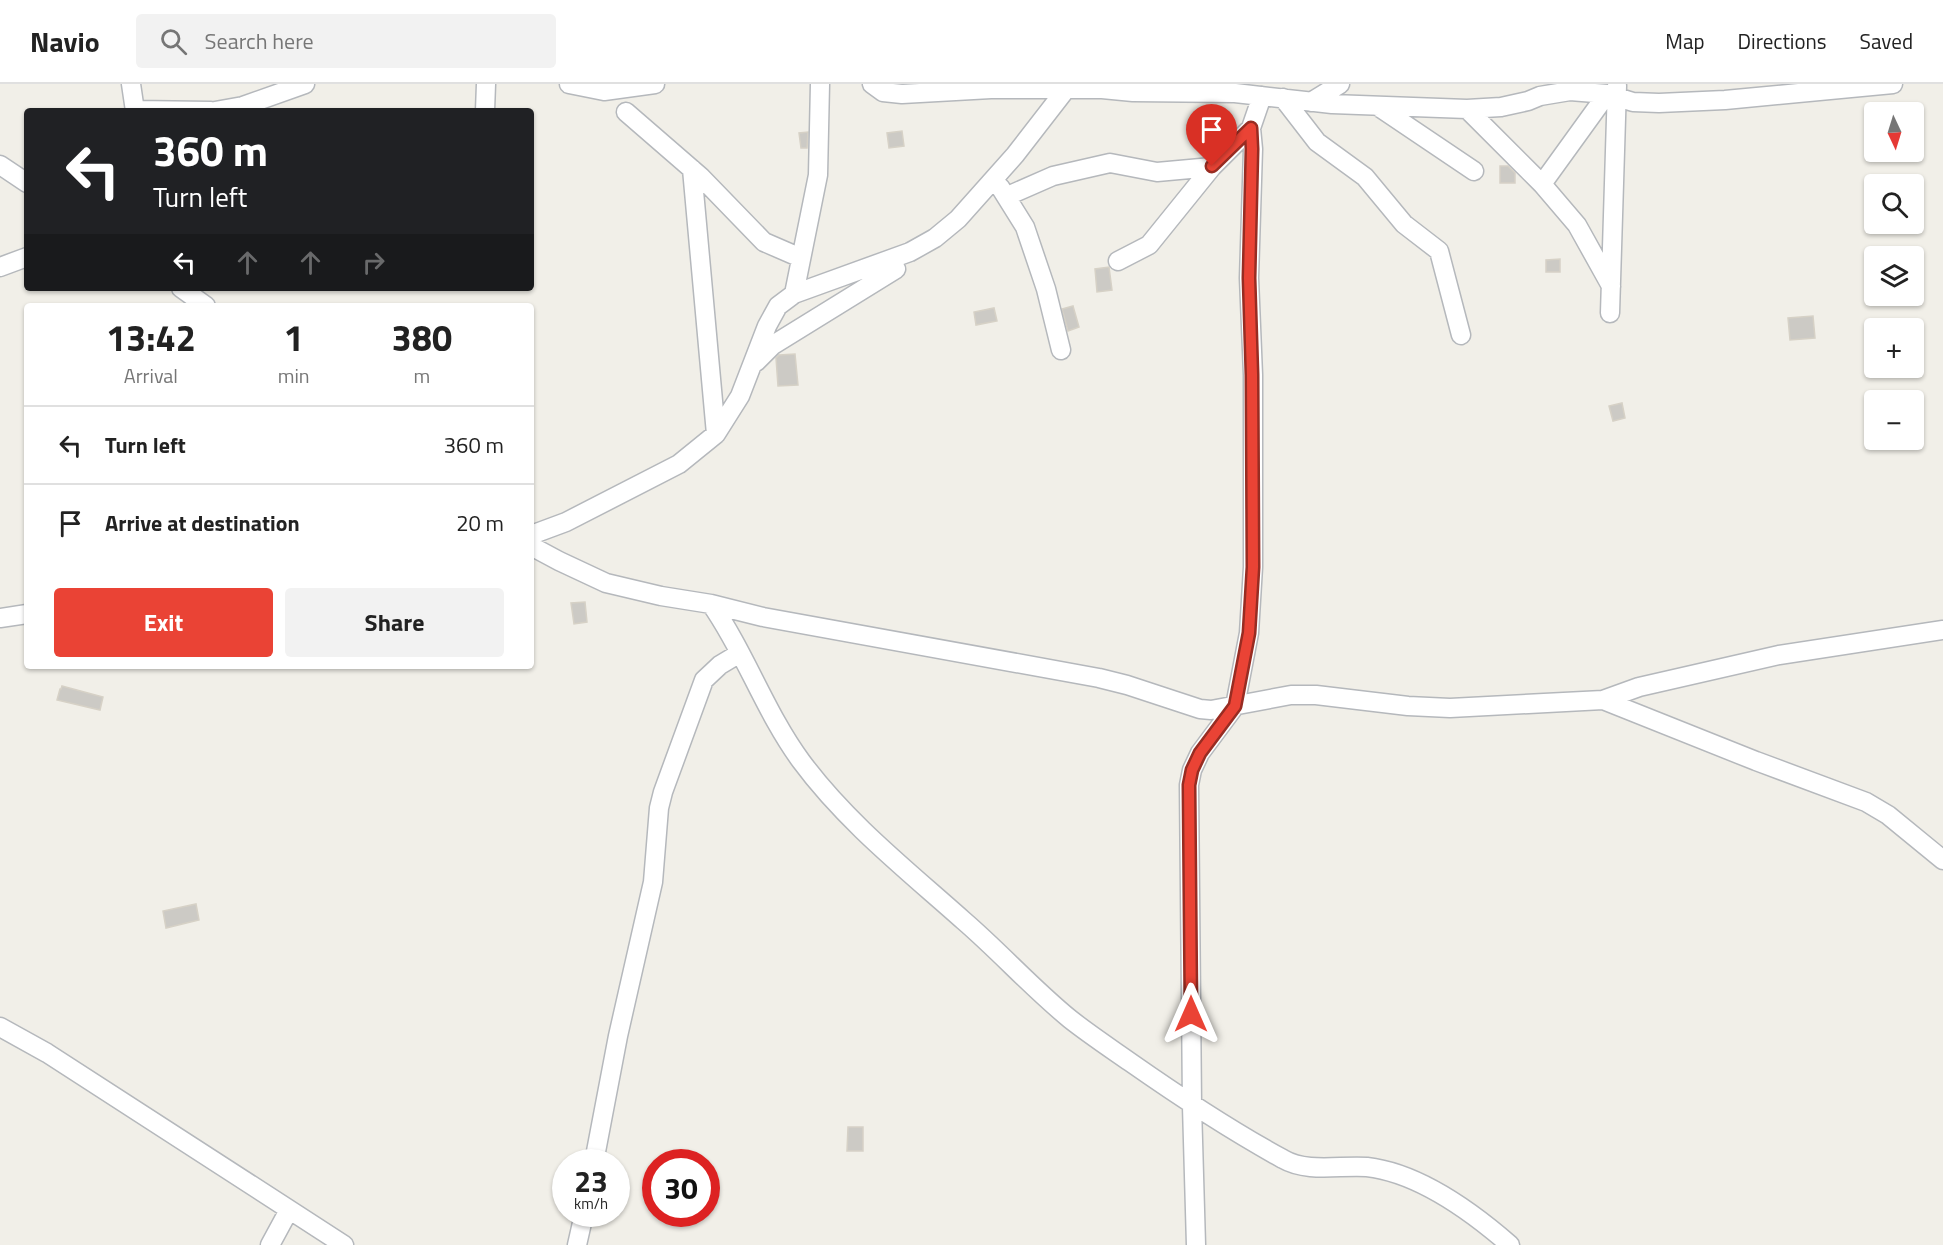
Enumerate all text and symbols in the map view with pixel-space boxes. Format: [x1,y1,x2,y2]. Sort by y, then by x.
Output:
search box [136,14,556,68]
text: Navio [30,20,100,63]
text: Search here [205,24,314,58]
icon: search [157,25,190,58]
text: Map [1665,25,1705,57]
text: Directions [1738,25,1827,57]
text: Saved [1860,25,1913,57]
north arrow [1864,102,1924,162]
map controls [1864,102,1924,450]
pin [1186,104,1237,166]
icon: arrive [1195,113,1228,146]
text: 360 m [153,118,268,182]
icon: left [54,132,132,210]
button: search [1864,174,1924,234]
text: Turn left [153,176,247,217]
icon: left [168,246,201,279]
icon: ahead [231,246,264,279]
icon: ahead [294,246,327,279]
icon: right [357,246,390,279]
button: layers [1864,246,1924,306]
text: 13:42 [106,310,196,365]
text: 1 [284,310,304,365]
text: 380 [392,310,452,365]
button: + [1864,318,1924,378]
text: Arrival [124,360,178,391]
text: min [278,360,310,391]
text: m [413,360,430,391]
button: − [1864,390,1924,450]
text: Turn left [105,428,186,462]
text: 360 m [444,428,504,462]
icon: left [54,429,87,462]
text: Arrive at destination [105,506,300,540]
text: 20 m [456,506,504,540]
icon: arrive [54,507,87,540]
button: Exit [54,588,273,657]
button: Share [285,588,504,657]
position arrow [1159,982,1223,1046]
speed limit sign: 30 [642,1149,720,1227]
text: 23 [574,1158,608,1204]
text: km/h [574,1192,608,1215]

